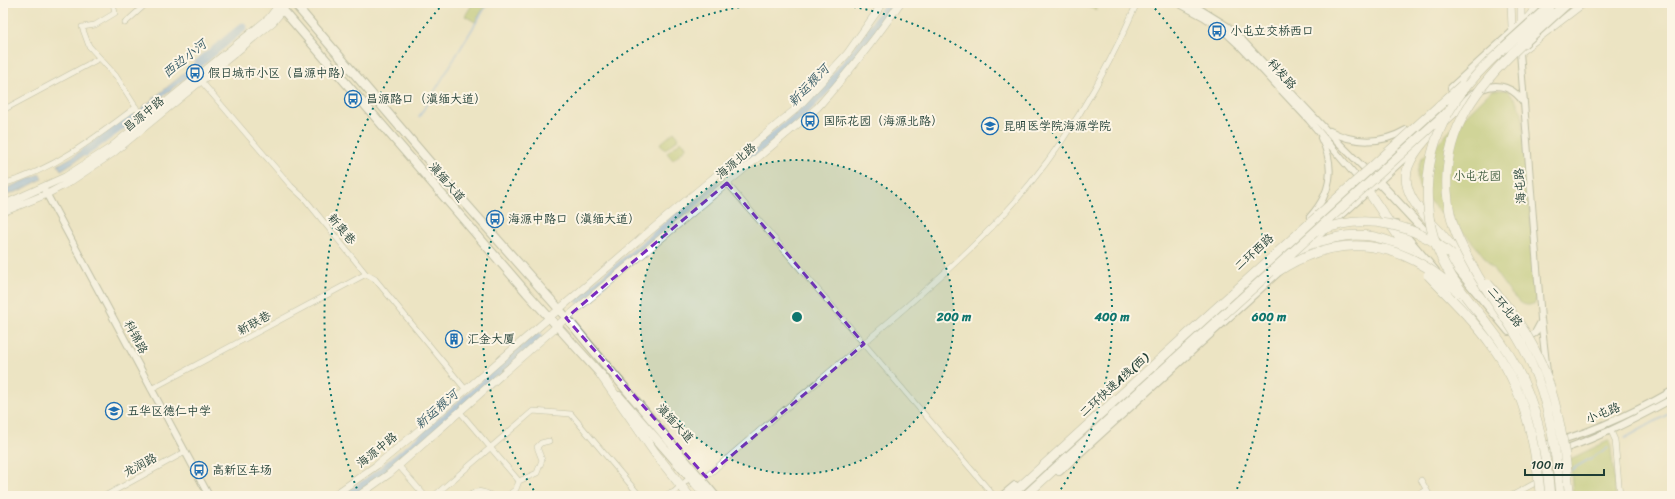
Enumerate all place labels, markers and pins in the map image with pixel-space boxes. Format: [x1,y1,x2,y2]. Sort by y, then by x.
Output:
place label: 小屯立交桥西口 [1230,20,1314,42]
bus stop icon: 小屯立交桥西口 [1207,21,1227,41]
place label: 假日城市小区（昌源中路） [208,62,352,84]
bus stop icon: 假日城市小区（昌源中路） [185,63,205,83]
place label: 昌源路口（滇缅大道） [366,88,486,110]
bus stop icon: 昌源路口（滇缅大道） [343,89,363,109]
place label: 国际花园（海源北路） [823,110,943,132]
bus stop icon: 国际花园（海源北路） [800,111,820,131]
place label: 昆明医学院海源学院 [1003,115,1111,137]
school or university icon: 昆明医学院海源学院 [980,116,1000,136]
place label: 海源中路口（滇缅大道） [508,208,640,230]
bus stop icon: 海源中路口（滇缅大道） [485,209,505,229]
centre of rings [790,310,804,324]
place label: 汇金大厦 [467,328,515,350]
building icon: 汇金大厦 [444,329,464,349]
place label: 五华区德仁中学 [127,400,211,422]
school or university icon: 五华区德仁中学 [104,401,124,421]
place label: 高新区车场 [212,459,272,481]
bus stop icon: 高新区车场 [189,460,209,480]

